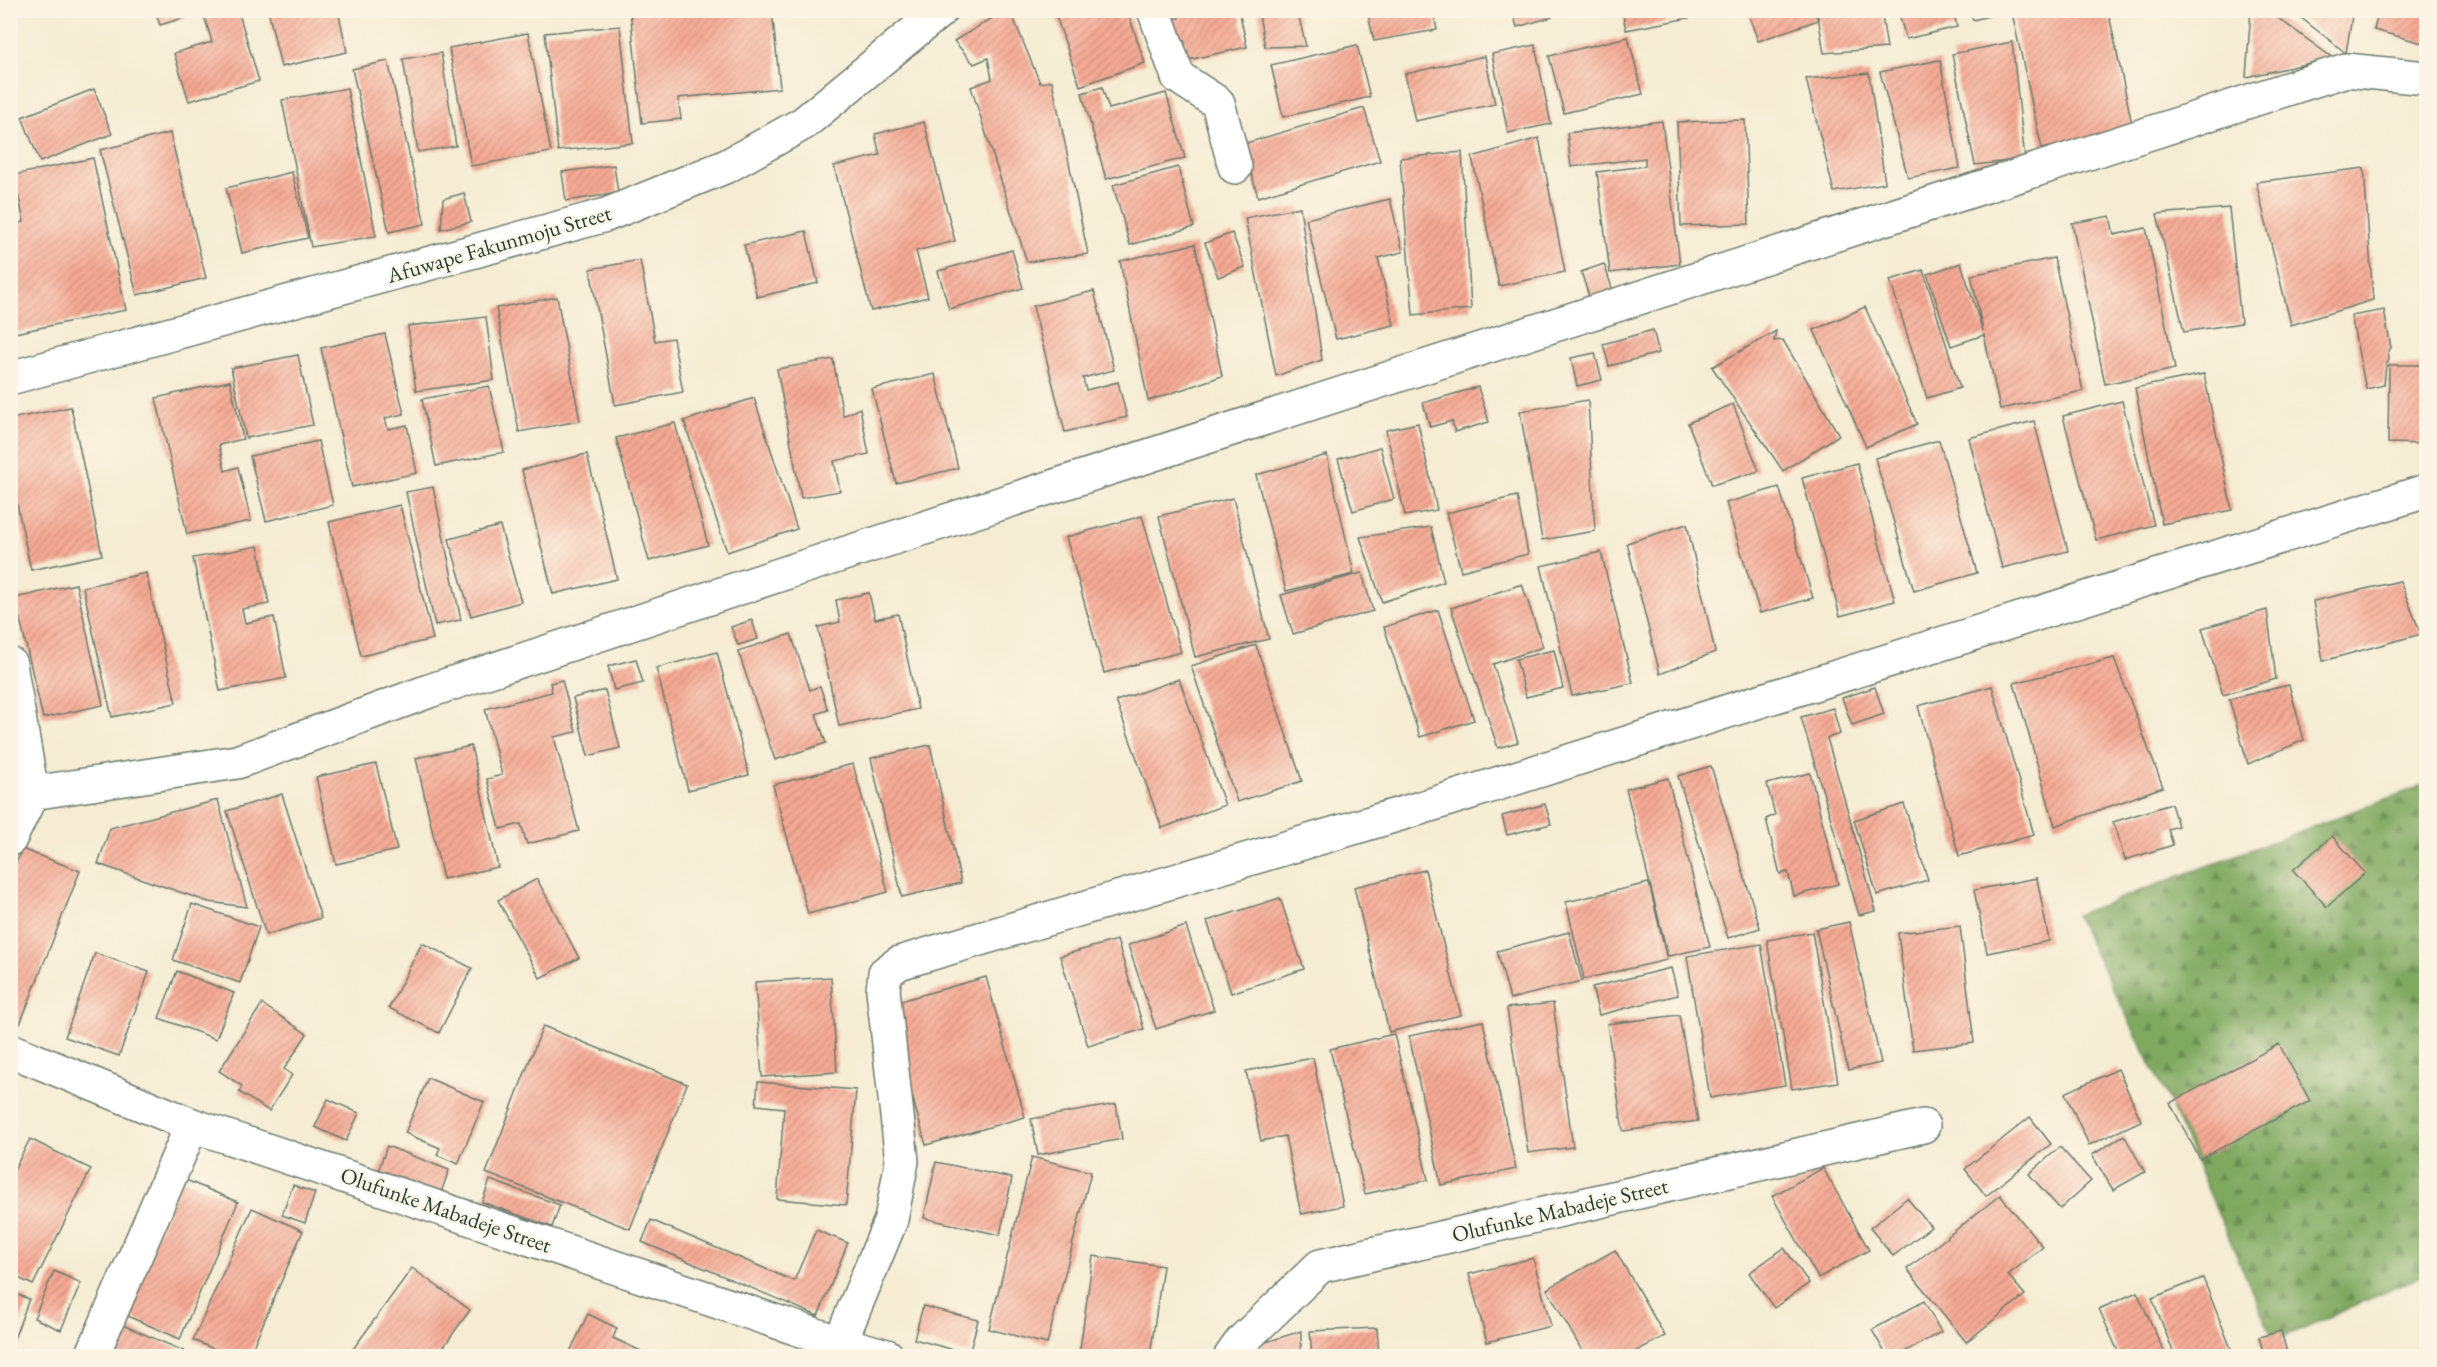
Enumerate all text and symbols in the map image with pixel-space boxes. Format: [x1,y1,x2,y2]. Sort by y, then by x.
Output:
street label: Afuwape Fakunmoju Street [383,198,615,290]
street label: Olufunke Mabadeje Street [337,1160,555,1260]
street label: Olufunke Mabadeje Street [1449,1171,1671,1249]

